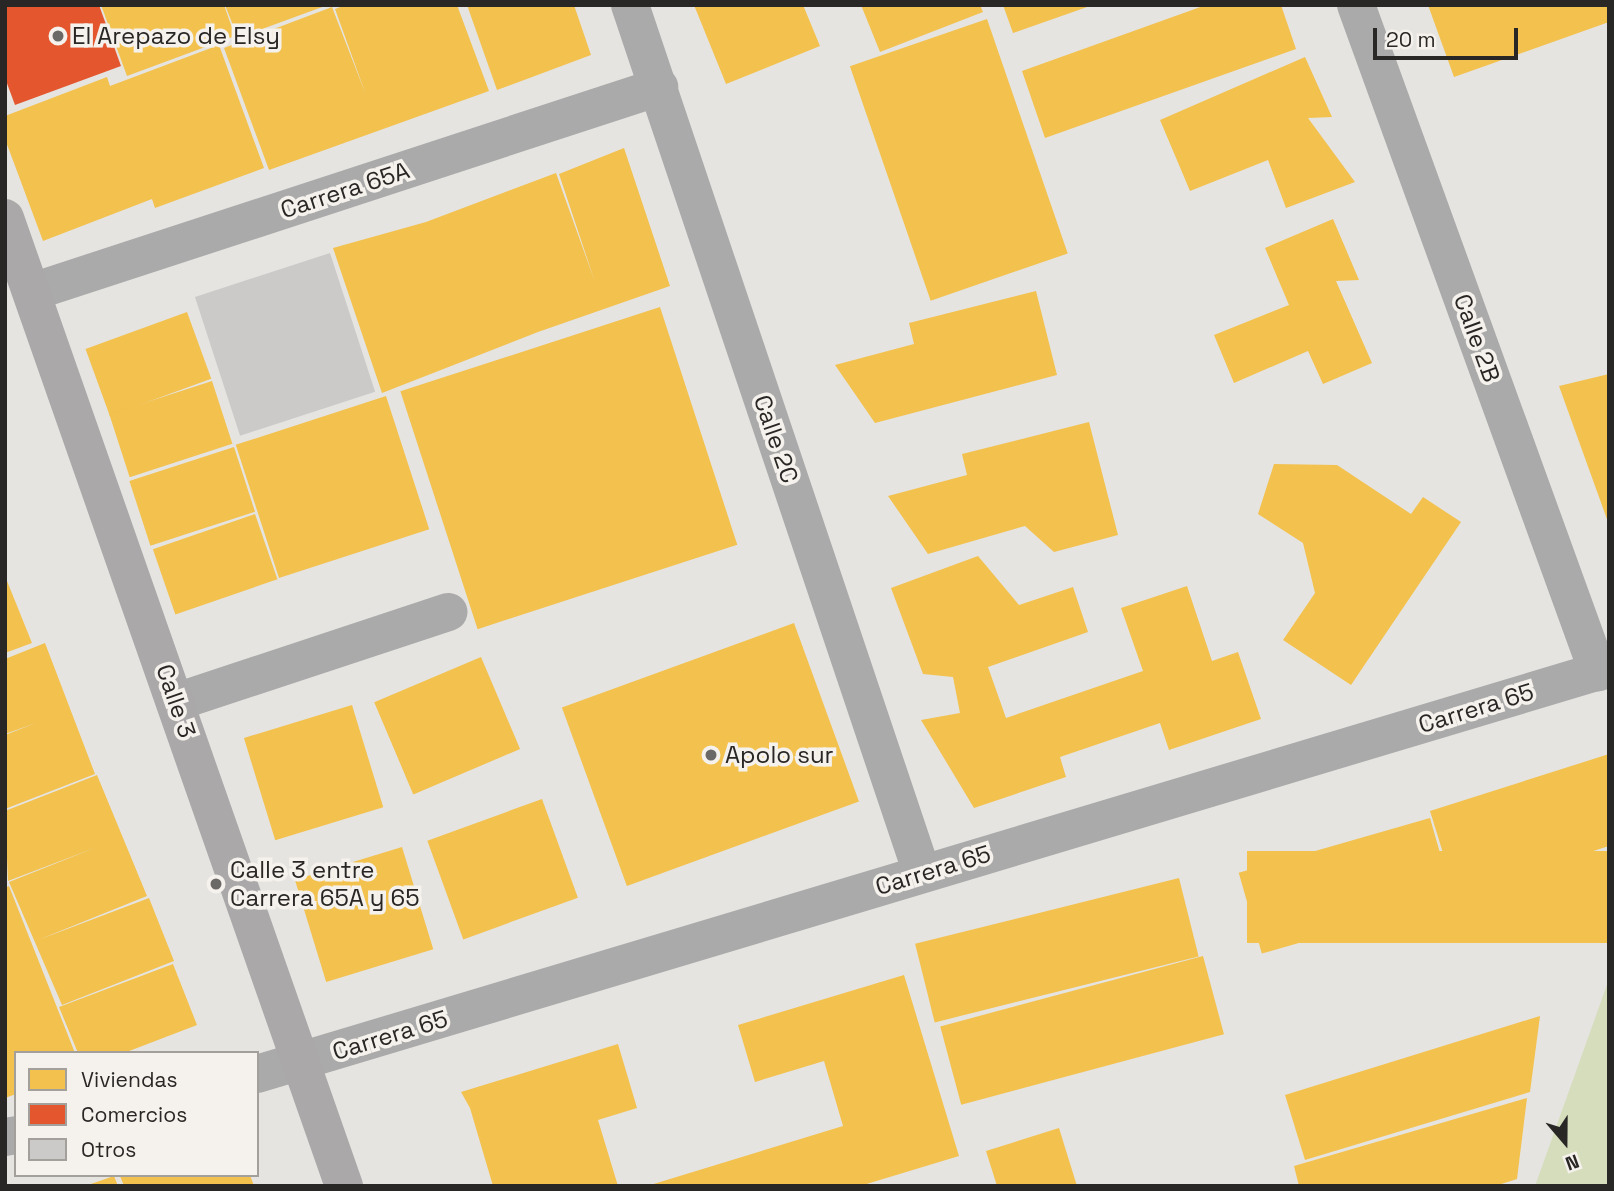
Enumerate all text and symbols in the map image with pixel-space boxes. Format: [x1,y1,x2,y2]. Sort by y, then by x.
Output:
scale bar [1376,14,1521,58]
place label: El Arepazo de Elsy [72,22,280,50]
text: 20 m [1386,26,1436,53]
marker: El Arepazo de Elsy [50,28,66,44]
street label: Carrera 65A [277,156,413,224]
street label: Calle 2B [1448,290,1506,386]
street label: Calle 2C [748,391,804,487]
street label: Calle 3 [150,660,202,742]
street label: Carrera 65 [1415,677,1537,739]
place label: Apolo sur [725,741,834,769]
marker: Apolo sur [703,747,719,763]
street label: Carrera 65 [872,839,994,901]
place label: Calle 3 entre Carrera 65A y 65 [230,856,420,912]
marker: Calle 3 entre Carrera 65A y 65 [208,876,224,892]
street label: Carrera 65 [329,1004,451,1066]
legend [14,1051,259,1177]
text: Viviendas [81,1066,178,1093]
text: Comercios [81,1101,187,1128]
north arrow [1530,1107,1600,1177]
text: Otros [81,1136,136,1163]
text: N [1562,1148,1583,1176]

